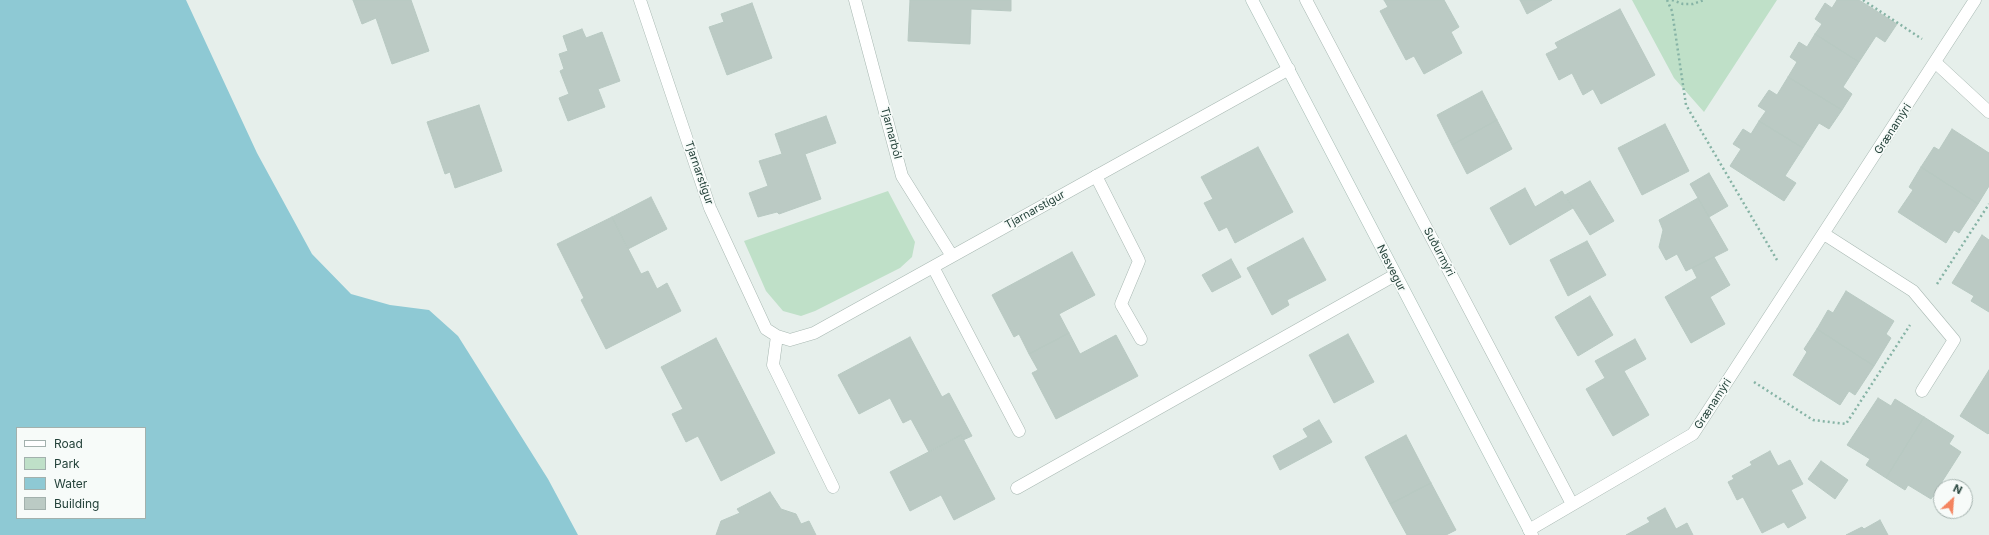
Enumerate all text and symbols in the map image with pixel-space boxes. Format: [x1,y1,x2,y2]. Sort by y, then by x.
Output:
street label: Grænamýri [1872,101,1914,157]
street label: Tjarnarból [878,106,904,160]
street label: Tjarnarstígur [682,139,716,207]
street label: Tjarnarstígur [1003,188,1067,232]
street label: Suðurmýri [1421,225,1457,279]
street label: Nesvegur [1374,243,1408,293]
street label: Grænamýri [1692,376,1734,432]
legend [16,427,146,519]
text: Road [54,436,83,451]
text: Park [54,456,80,471]
text: Water [54,476,87,491]
north arrow [1933,479,1973,519]
text: N [1951,481,1965,497]
text: Building [54,496,99,511]

